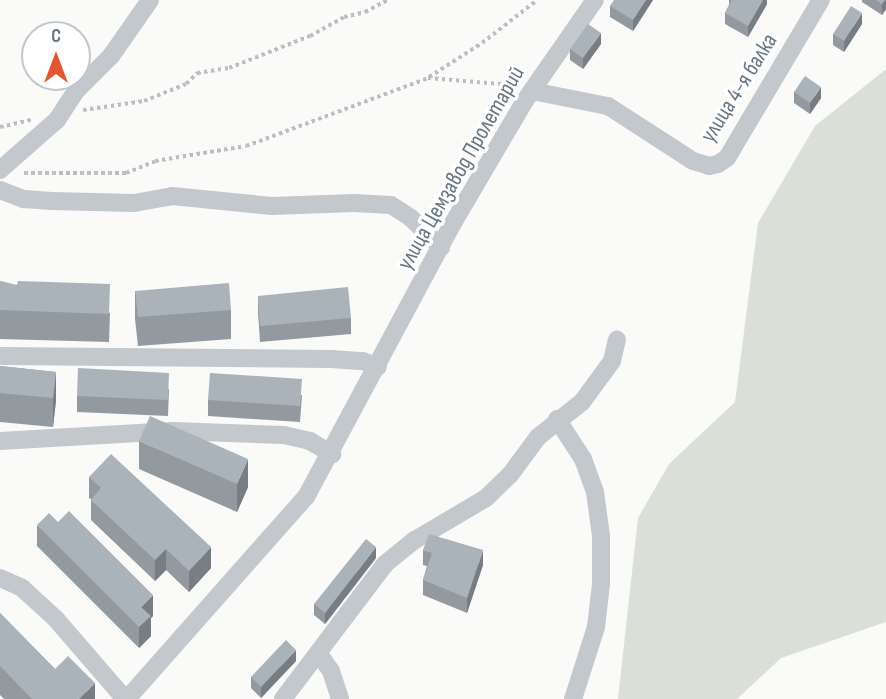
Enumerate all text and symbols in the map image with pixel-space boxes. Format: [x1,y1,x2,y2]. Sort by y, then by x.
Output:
north arrow [21,21,91,91]
text: С [51,25,61,48]
street label: улица 4-я балка [695,28,783,148]
street label: улица Цемзавод Пролетарий [391,61,531,275]

